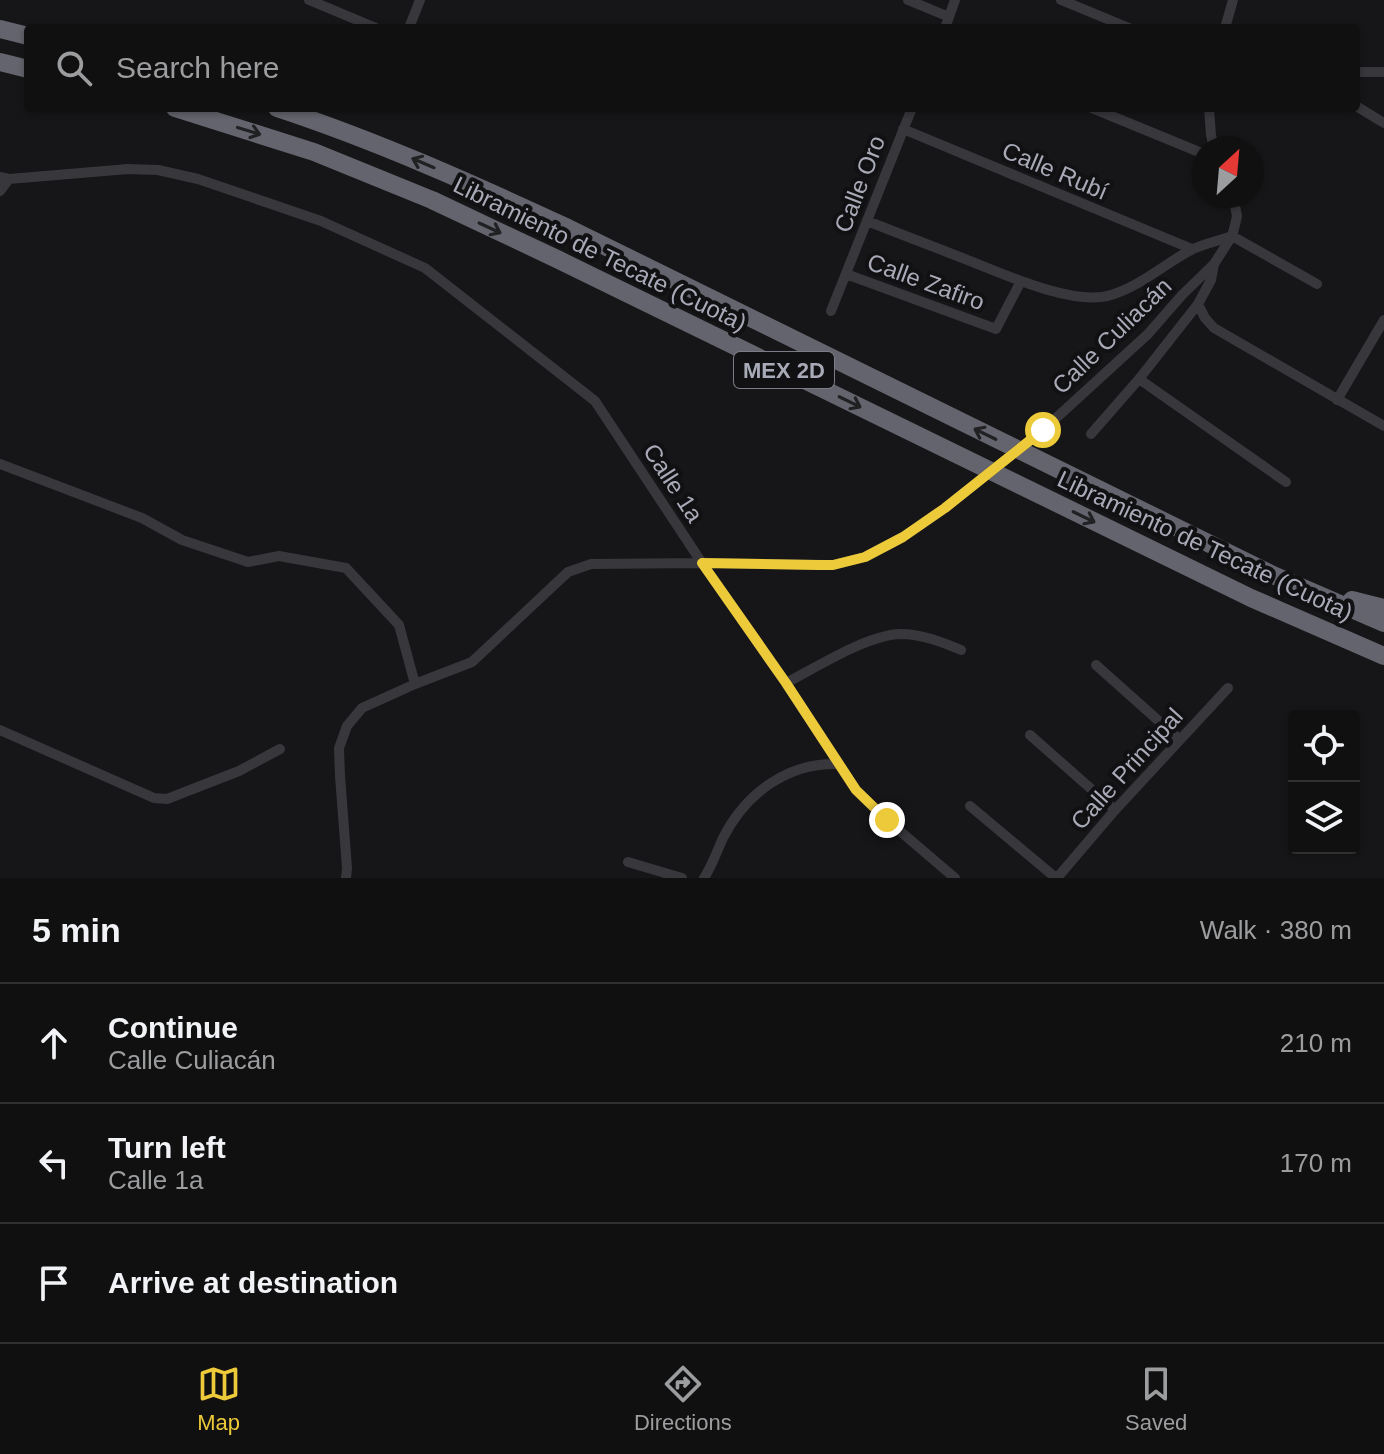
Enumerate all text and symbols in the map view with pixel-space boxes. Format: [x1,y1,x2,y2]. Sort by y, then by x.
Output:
search box [24,24,1360,112]
icon: search [52,46,96,90]
text: Search here [116,51,279,84]
one-way arrow [237,124,262,139]
street label: Calle Oro [829,132,890,236]
street label: Calle Rubí [998,136,1112,205]
north arrow [1192,136,1264,208]
one-way arrow [411,155,436,169]
street label: Libramiento de Tecate (Cuota) [449,171,751,336]
one-way arrow [478,221,502,236]
street label: Calle Zafiro [864,248,988,315]
street label: Calle Culiacán [1047,272,1177,399]
road number: MEX 2D [734,352,834,388]
one-way arrow [838,395,862,411]
route start [1025,412,1061,448]
one-way arrow [973,426,997,441]
street label: Calle 1a [638,438,709,528]
street label: Libramiento de Tecate (Cuota) [1053,465,1357,626]
one-way arrow [1071,510,1095,525]
street label: Calle Principal [1065,703,1188,835]
map controls [1288,710,1360,854]
button: locate [1288,710,1360,782]
button: layers [1288,782,1360,854]
route end [869,802,905,838]
text: 5 min [32,911,121,949]
text: Walk · 380 m [1200,915,1352,945]
text: Continue [108,1011,238,1044]
icon: ahead [32,1021,76,1065]
text: 210 m [1280,1028,1352,1058]
text: Calle Culiacán [108,1045,276,1075]
text: Turn left [108,1131,226,1164]
icon: left [32,1141,76,1185]
text: 170 m [1280,1148,1352,1178]
text: Calle 1a [108,1165,203,1195]
icon: arrive [32,1261,76,1305]
text: Arrive at destination [108,1266,398,1299]
tab: Map [197,1362,241,1436]
tab: Directions [634,1362,732,1436]
tab: Saved [1125,1362,1187,1436]

